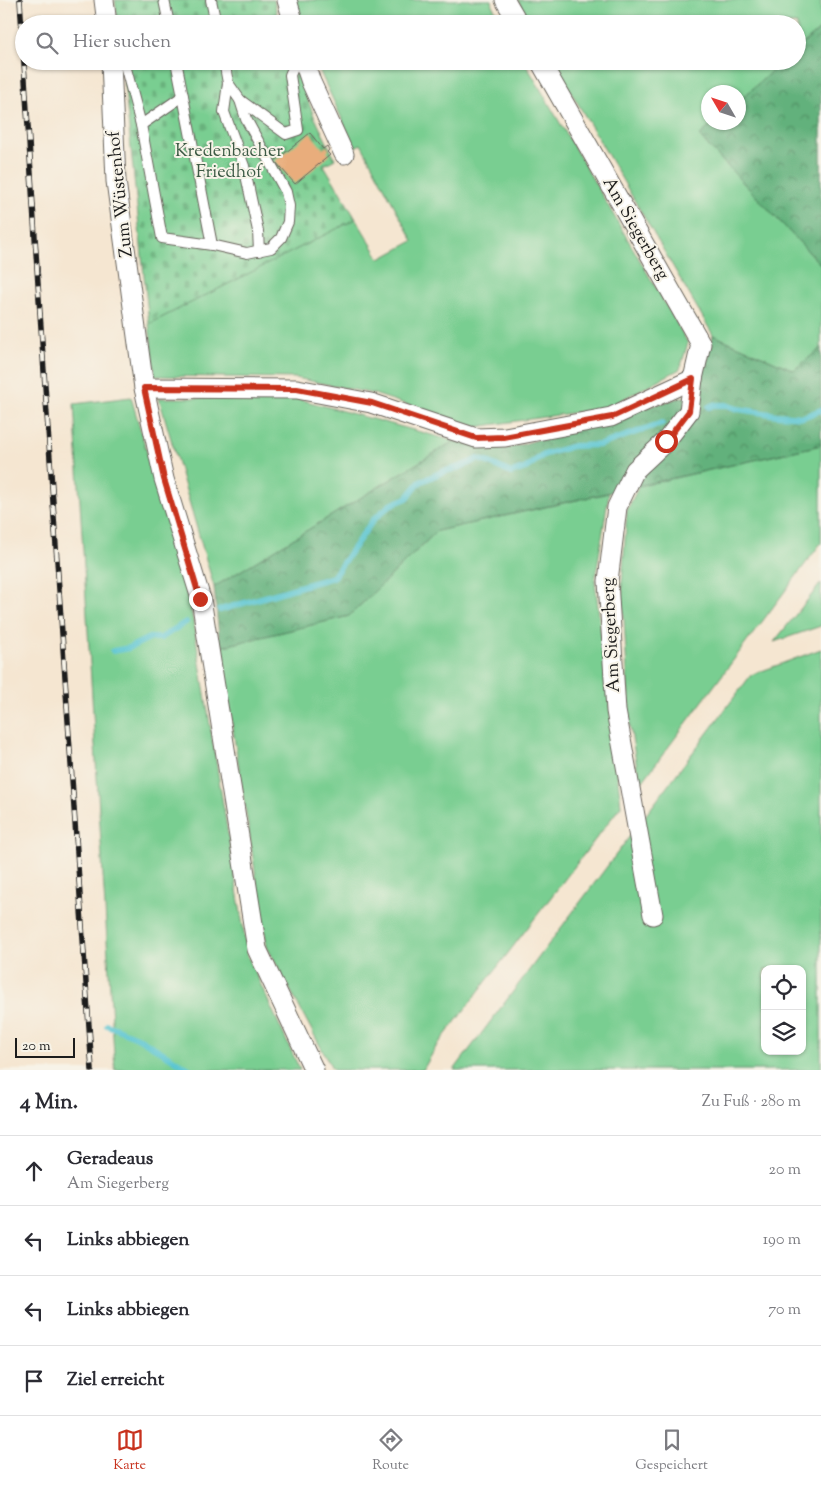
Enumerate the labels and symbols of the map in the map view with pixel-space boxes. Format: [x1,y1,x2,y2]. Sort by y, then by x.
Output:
north arrow [701,85,746,130]
street label: Zum Wüstenhof [101,129,141,259]
park label: Kredenbacher Friedhof [175,139,283,186]
street label: Am Siegerberg [595,173,675,285]
route start [655,430,678,453]
street label: Am Siegerberg [596,577,628,693]
route end [189,588,212,611]
scale bar [15,1035,75,1058]

